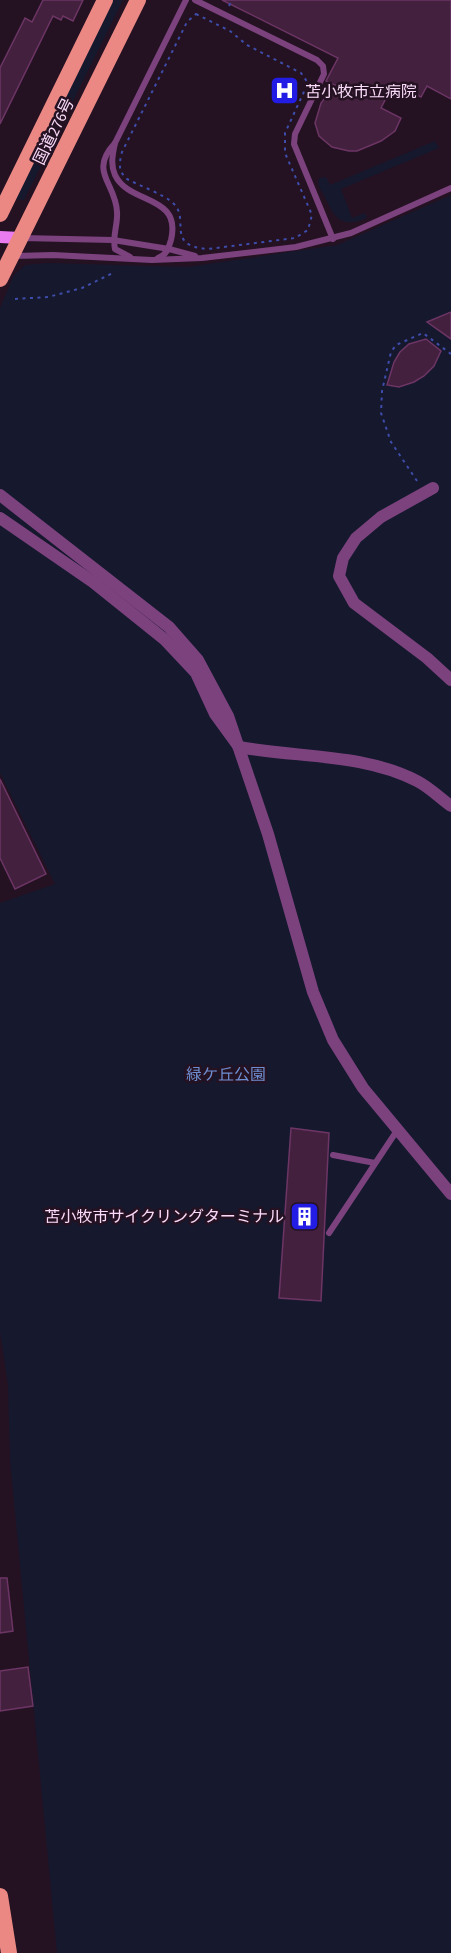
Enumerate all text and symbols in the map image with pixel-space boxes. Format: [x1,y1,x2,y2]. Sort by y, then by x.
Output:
hospital icon: 苫小牧市立病院 [268,75,300,107]
place label: 苫小牧市立病院 [305,81,417,103]
street label: 国道276号 [28,94,80,169]
park label: 緑ケ丘公園 [186,1064,266,1086]
building icon: 苫小牧市サイクリングターミナル [289,1200,321,1232]
place label: 苫小牧市サイクリングターミナル [44,1206,284,1228]

